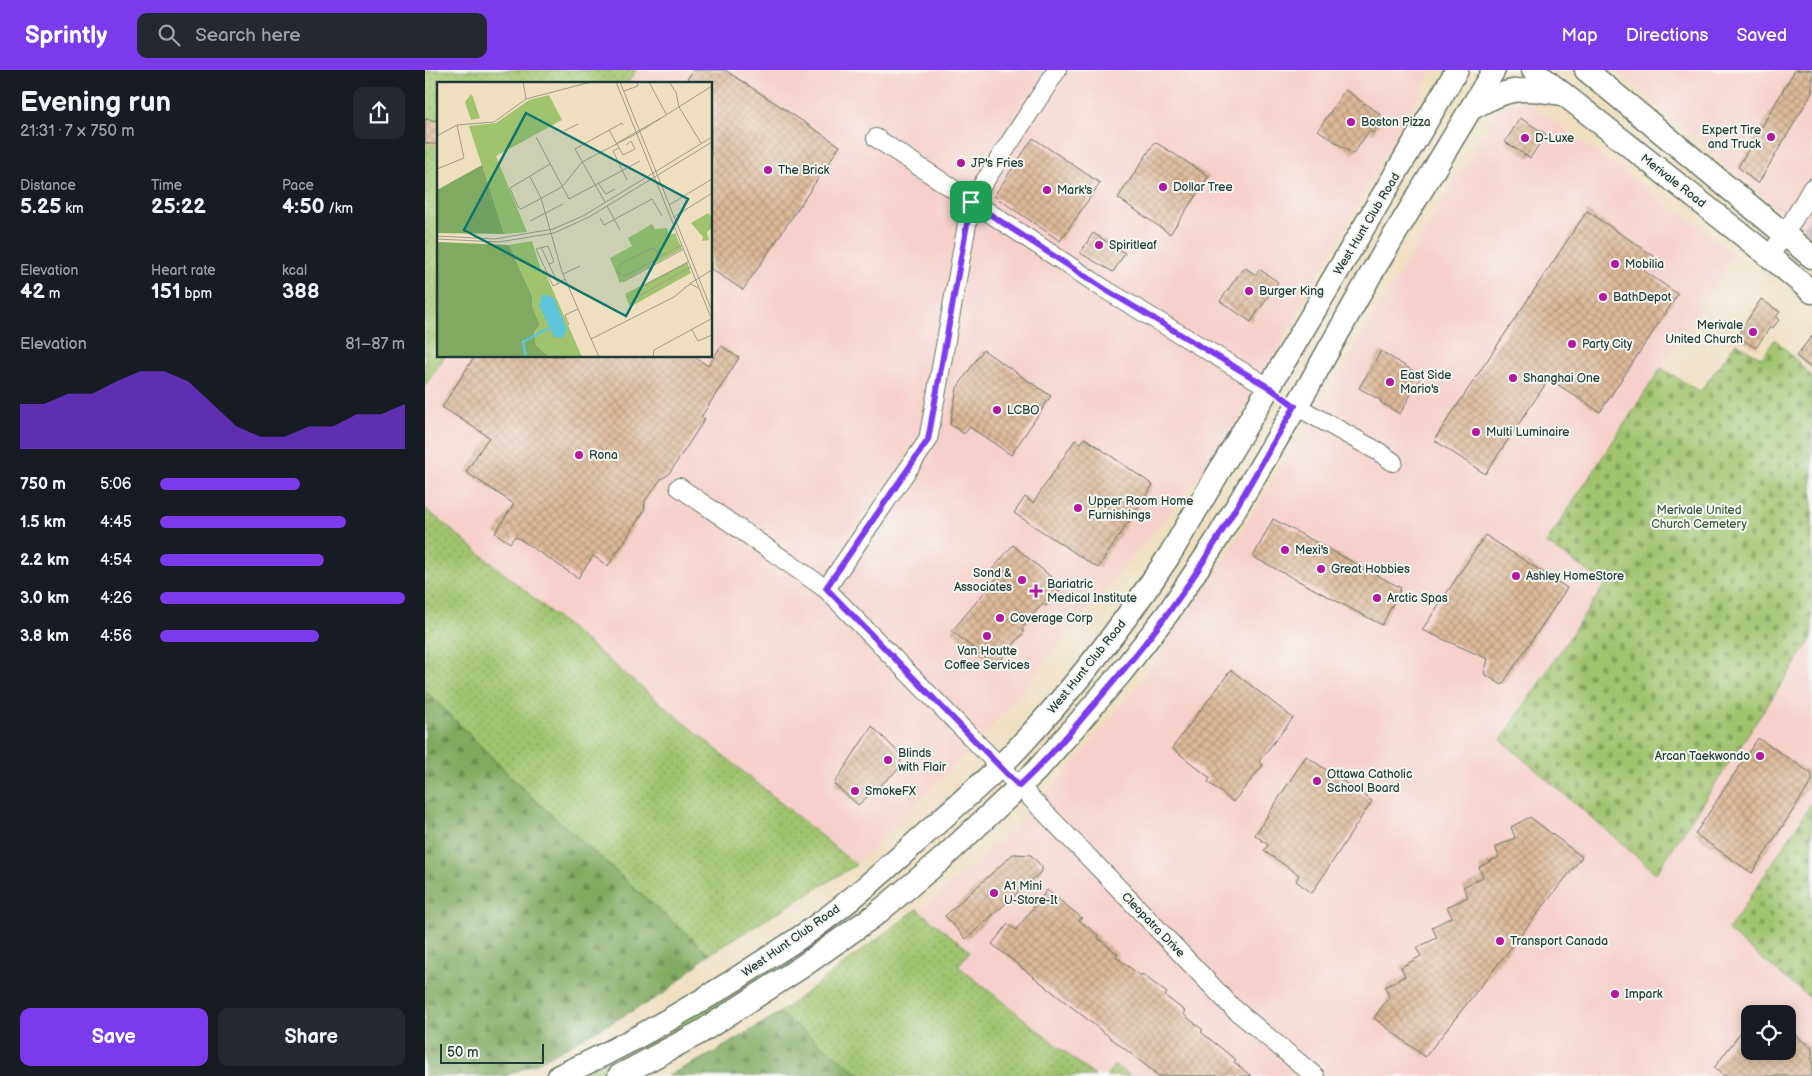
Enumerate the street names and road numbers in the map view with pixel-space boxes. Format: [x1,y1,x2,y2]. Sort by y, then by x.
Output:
street label: Merivale Road [1637,151,1709,211]
street label: West Hunt Club Road [1331,170,1403,278]
street label: West Hunt Club Road [1045,617,1129,717]
street label: Cleopatra Drive [1118,889,1188,961]
street label: West Hunt Club Road [739,901,843,980]

